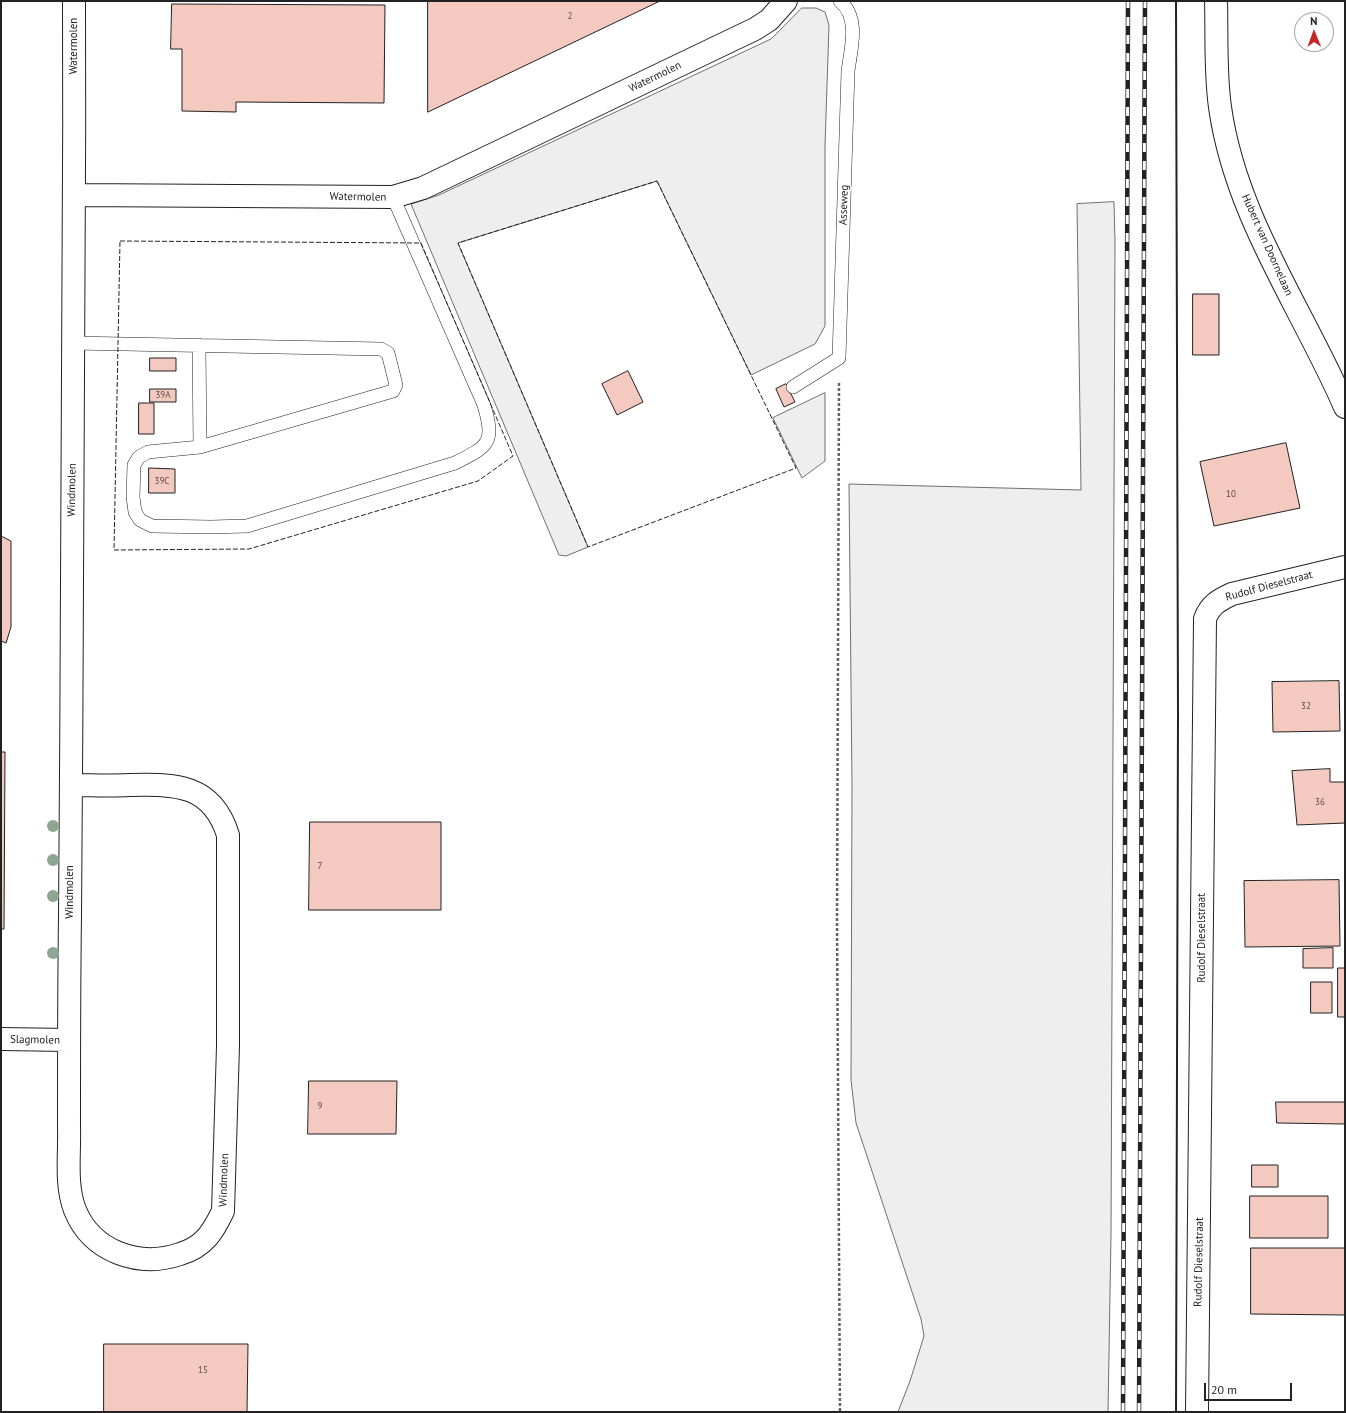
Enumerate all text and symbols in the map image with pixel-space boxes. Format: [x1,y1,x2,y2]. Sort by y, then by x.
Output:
house number: 2 [568,11,572,21]
north arrow [1294,12,1334,52]
text: N [1310,14,1318,28]
street label: Watermolen [67,18,81,74]
street label: Watermolen [627,59,683,95]
street label: Asseweg [837,185,851,225]
street label: Watermolen [330,190,386,204]
street label: Hubert van Doornelaan [1239,192,1295,298]
house number: 39A [155,390,171,400]
street label: Windmolen [65,463,79,517]
house number: 39C [155,476,169,486]
house number: 10 [1226,489,1236,499]
street label: Rudolf Dieselstraat [1224,568,1314,604]
house number: 32 [1301,701,1311,711]
house number: 36 [1315,797,1325,807]
house number: 7 [318,861,322,871]
street label: Windmolen [63,865,77,919]
street label: Rudolf Dieselstraat [1195,893,1209,983]
street label: Slagmolen [10,1033,60,1047]
house number: 9 [318,1101,322,1111]
street label: Windmolen [216,1153,232,1207]
street label: Rudolf Dieselstraat [1192,1217,1206,1307]
house number: 15 [198,1365,208,1375]
scale bar [1206,1375,1294,1401]
text: 20 m [1211,1382,1237,1397]

